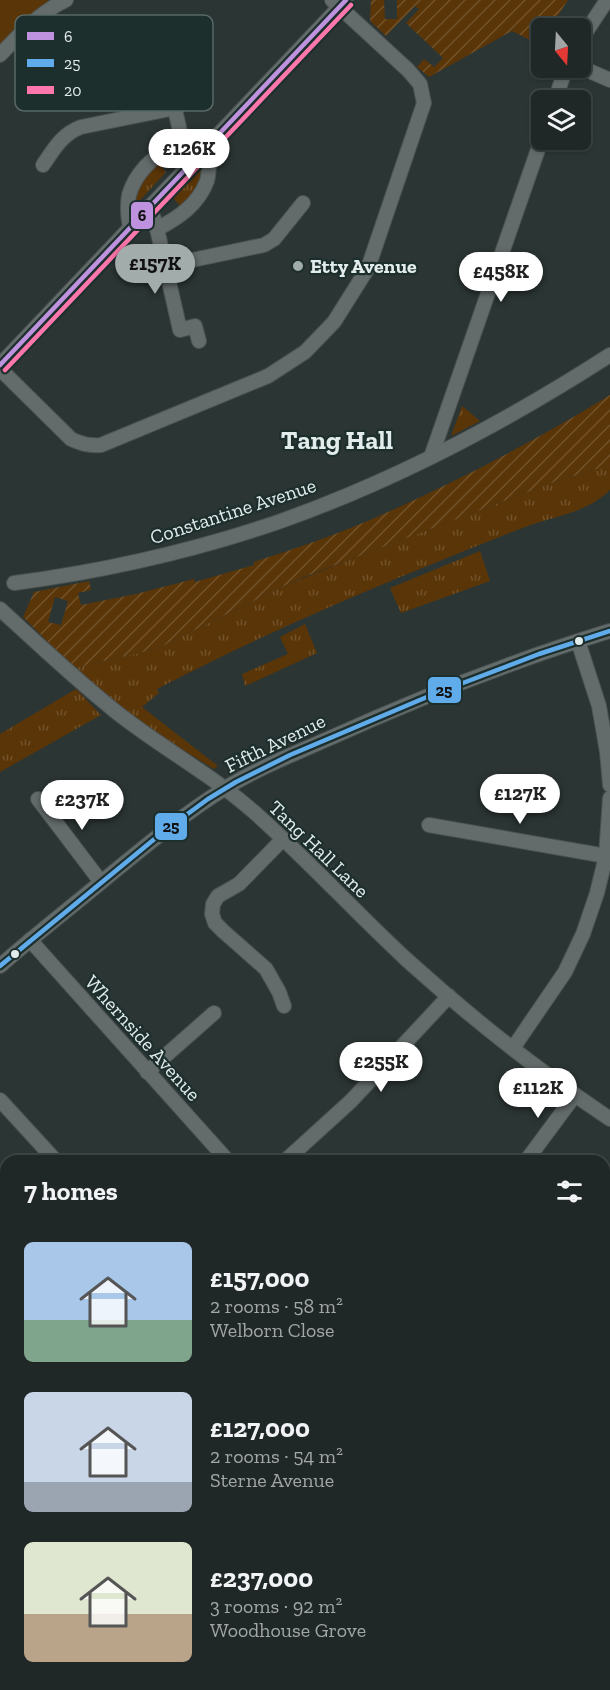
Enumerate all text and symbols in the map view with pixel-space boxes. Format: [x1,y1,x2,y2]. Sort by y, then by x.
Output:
legend [15,15,213,111]
north arrow [531,18,591,78]
map controls [531,18,591,150]
text: 6 [64,27,73,46]
text: 25 [64,54,80,73]
text: 20 [64,81,81,100]
button: layers [531,90,591,150]
pin: £126K [147,129,231,180]
text: £126K [163,136,215,160]
line badge: 6 [130,201,154,230]
text: 6 [138,206,147,225]
pin: £157K [113,244,197,295]
text: £157K [129,251,181,275]
pin: £458K [459,252,543,303]
place label: Etty Avenue [310,254,417,278]
marker: Etty Avenue [291,259,305,273]
text: £458K [473,259,529,283]
district label: Tang Hall [281,424,393,456]
street label: Constantine Avenue [147,473,319,549]
unlabelled marker [573,635,585,647]
line badge: 25 [427,676,462,704]
text: 25 [436,681,452,700]
street label: Fifth Avenue [221,708,329,778]
pin: £127K [478,774,562,825]
pin: £237K [40,780,124,831]
text: £127K [494,781,546,805]
text: £237K [55,787,109,811]
street label: Tang Hall Lane [264,795,374,903]
line badge: 25 [154,812,188,841]
text: 25 [163,817,179,836]
unlabelled marker [9,948,21,960]
street label: Whernside Avenue [80,970,206,1106]
pin: £255K [339,1042,423,1093]
text: £255K [354,1049,409,1073]
pin: £112K [496,1068,580,1119]
text: £112K [513,1075,563,1099]
text: 7 homes [24,1175,118,1207]
icon: filters [553,1175,586,1208]
text: £157,000 [210,1262,310,1294]
icon: home [72,1266,144,1338]
text: 2 rooms · 58 m² [210,1294,343,1318]
text: Welborn Close [210,1318,334,1342]
text: £127,000 [210,1412,310,1444]
icon: home [72,1416,144,1488]
text: 2 rooms · 54 m² [210,1444,343,1468]
text: Sterne Avenue [210,1468,334,1492]
text: £237,000 [210,1562,313,1594]
icon: home [72,1566,144,1638]
text: 3 rooms · 92 m² [210,1594,342,1618]
text: Woodhouse Grove [210,1618,366,1642]

